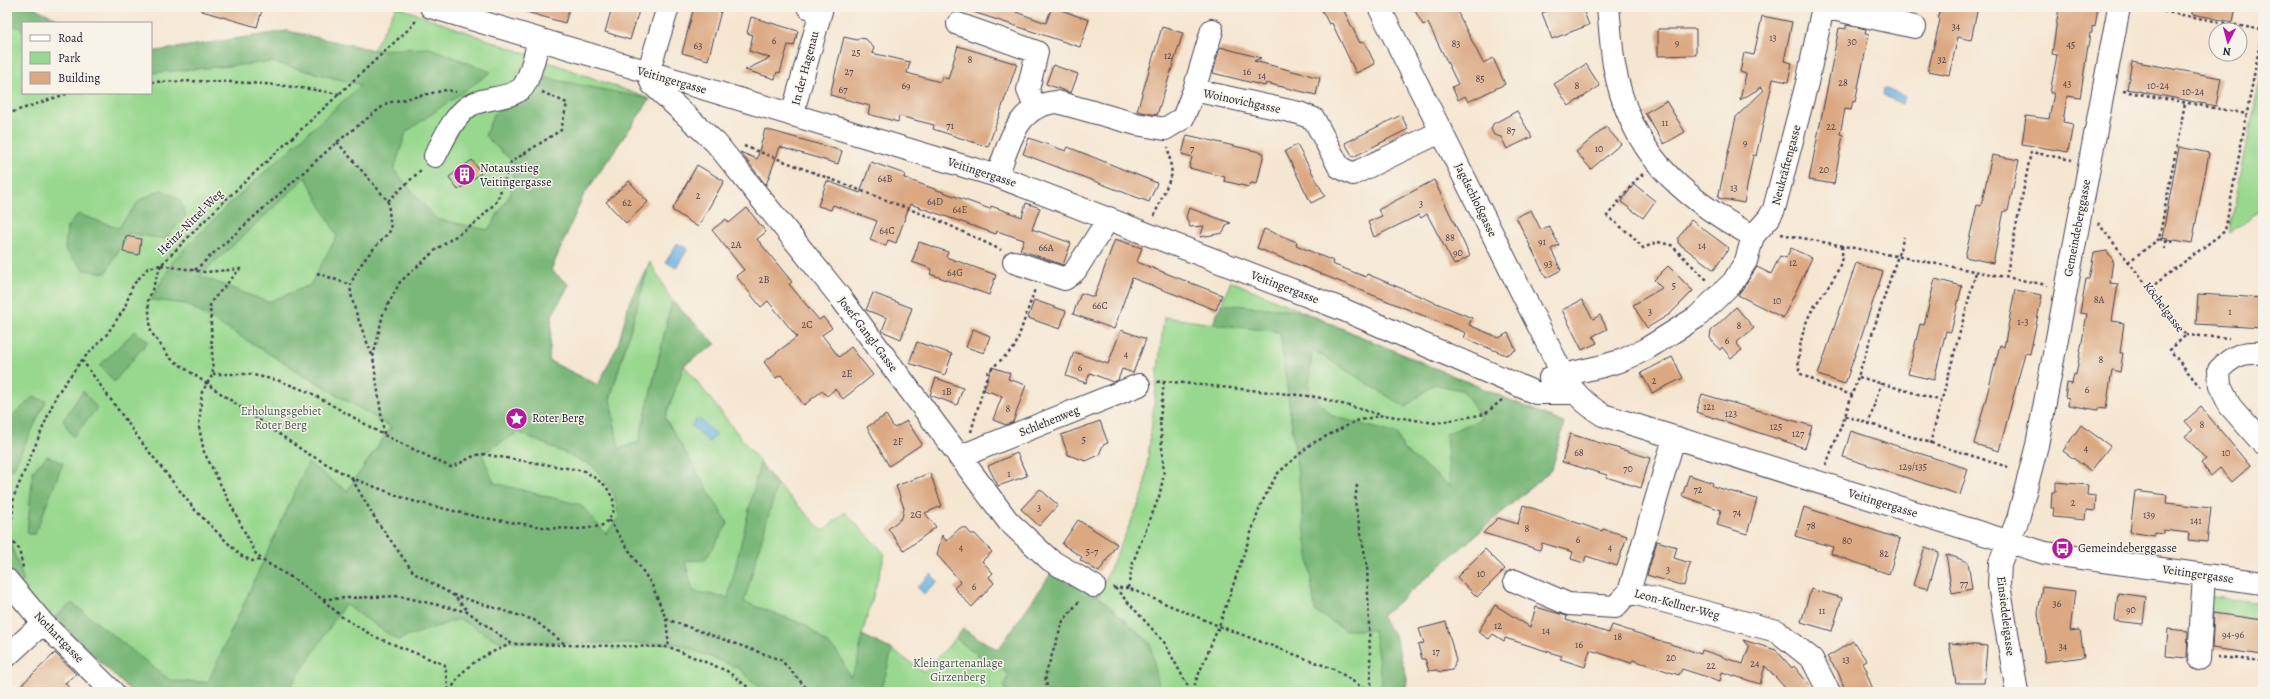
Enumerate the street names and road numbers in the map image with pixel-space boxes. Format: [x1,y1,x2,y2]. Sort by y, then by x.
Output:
street label: In der Hagenau [787,29,823,107]
street label: Veitingergasse [634,62,709,98]
street label: Woinovichgasse [1201,85,1282,117]
street label: Neukräftengasse [1768,123,1804,207]
street label: Veitingergasse [945,153,1019,191]
street label: Jagdschloßgasse [1451,160,1501,240]
street label: Gemeindeberggasse [2060,178,2094,278]
street label: Heinz-Nittel-Weg [154,186,226,258]
street label: Veitingergasse [1248,266,1321,307]
street label: Köchelgasse [2140,278,2188,336]
street label: Josef-Gangl-Gasse [834,293,902,375]
street label: Schlehenweg [1017,402,1081,440]
street label: Veitingergasse [1845,485,1920,521]
street label: Veitingergasse [2160,561,2235,587]
street label: Einsiedeleigasse [1993,575,2019,657]
street label: Leon-Kellner-Weg [1632,585,1722,623]
street label: Nothartgasse [31,608,87,666]

